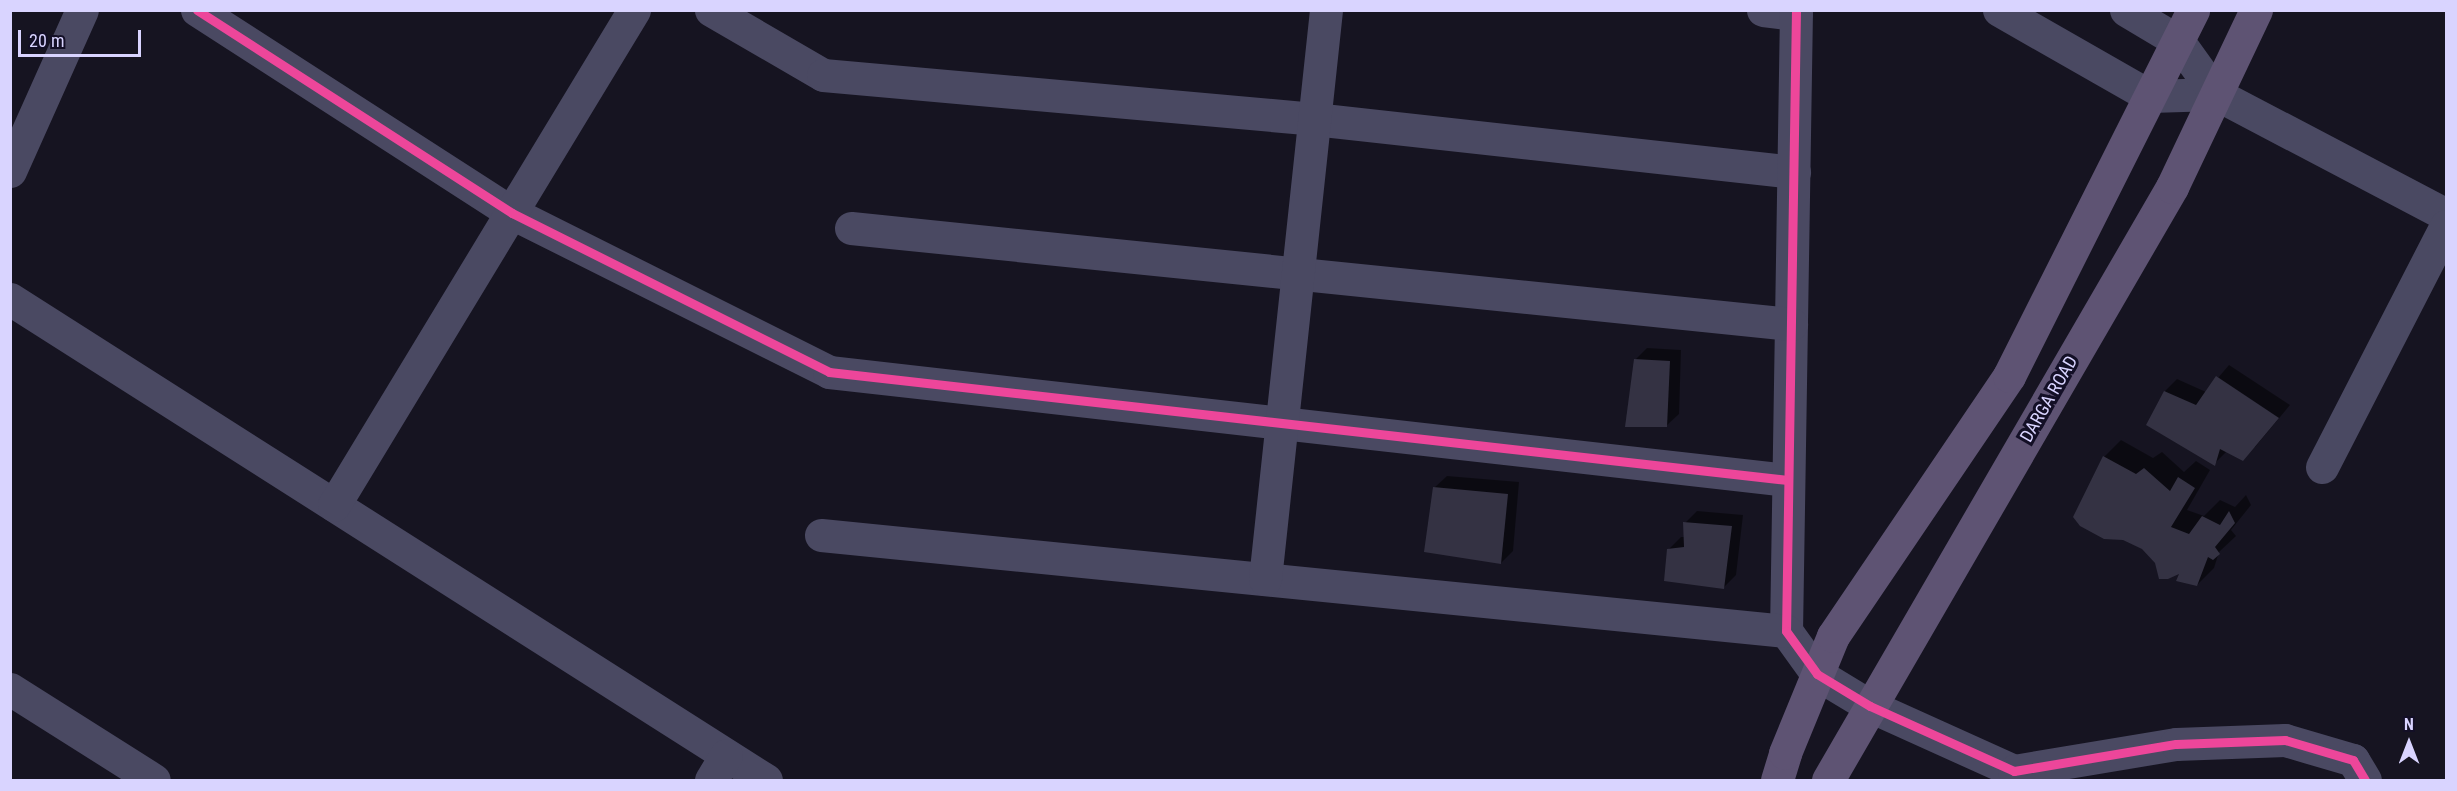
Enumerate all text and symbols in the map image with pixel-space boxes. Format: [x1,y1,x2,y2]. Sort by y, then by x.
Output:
scale bar [21,18,144,56]
text: 20 m [29,30,64,51]
street label: DARGA ROAD [2016,352,2082,446]
north arrow [2379,713,2439,773]
text: N [2404,715,2414,734]

